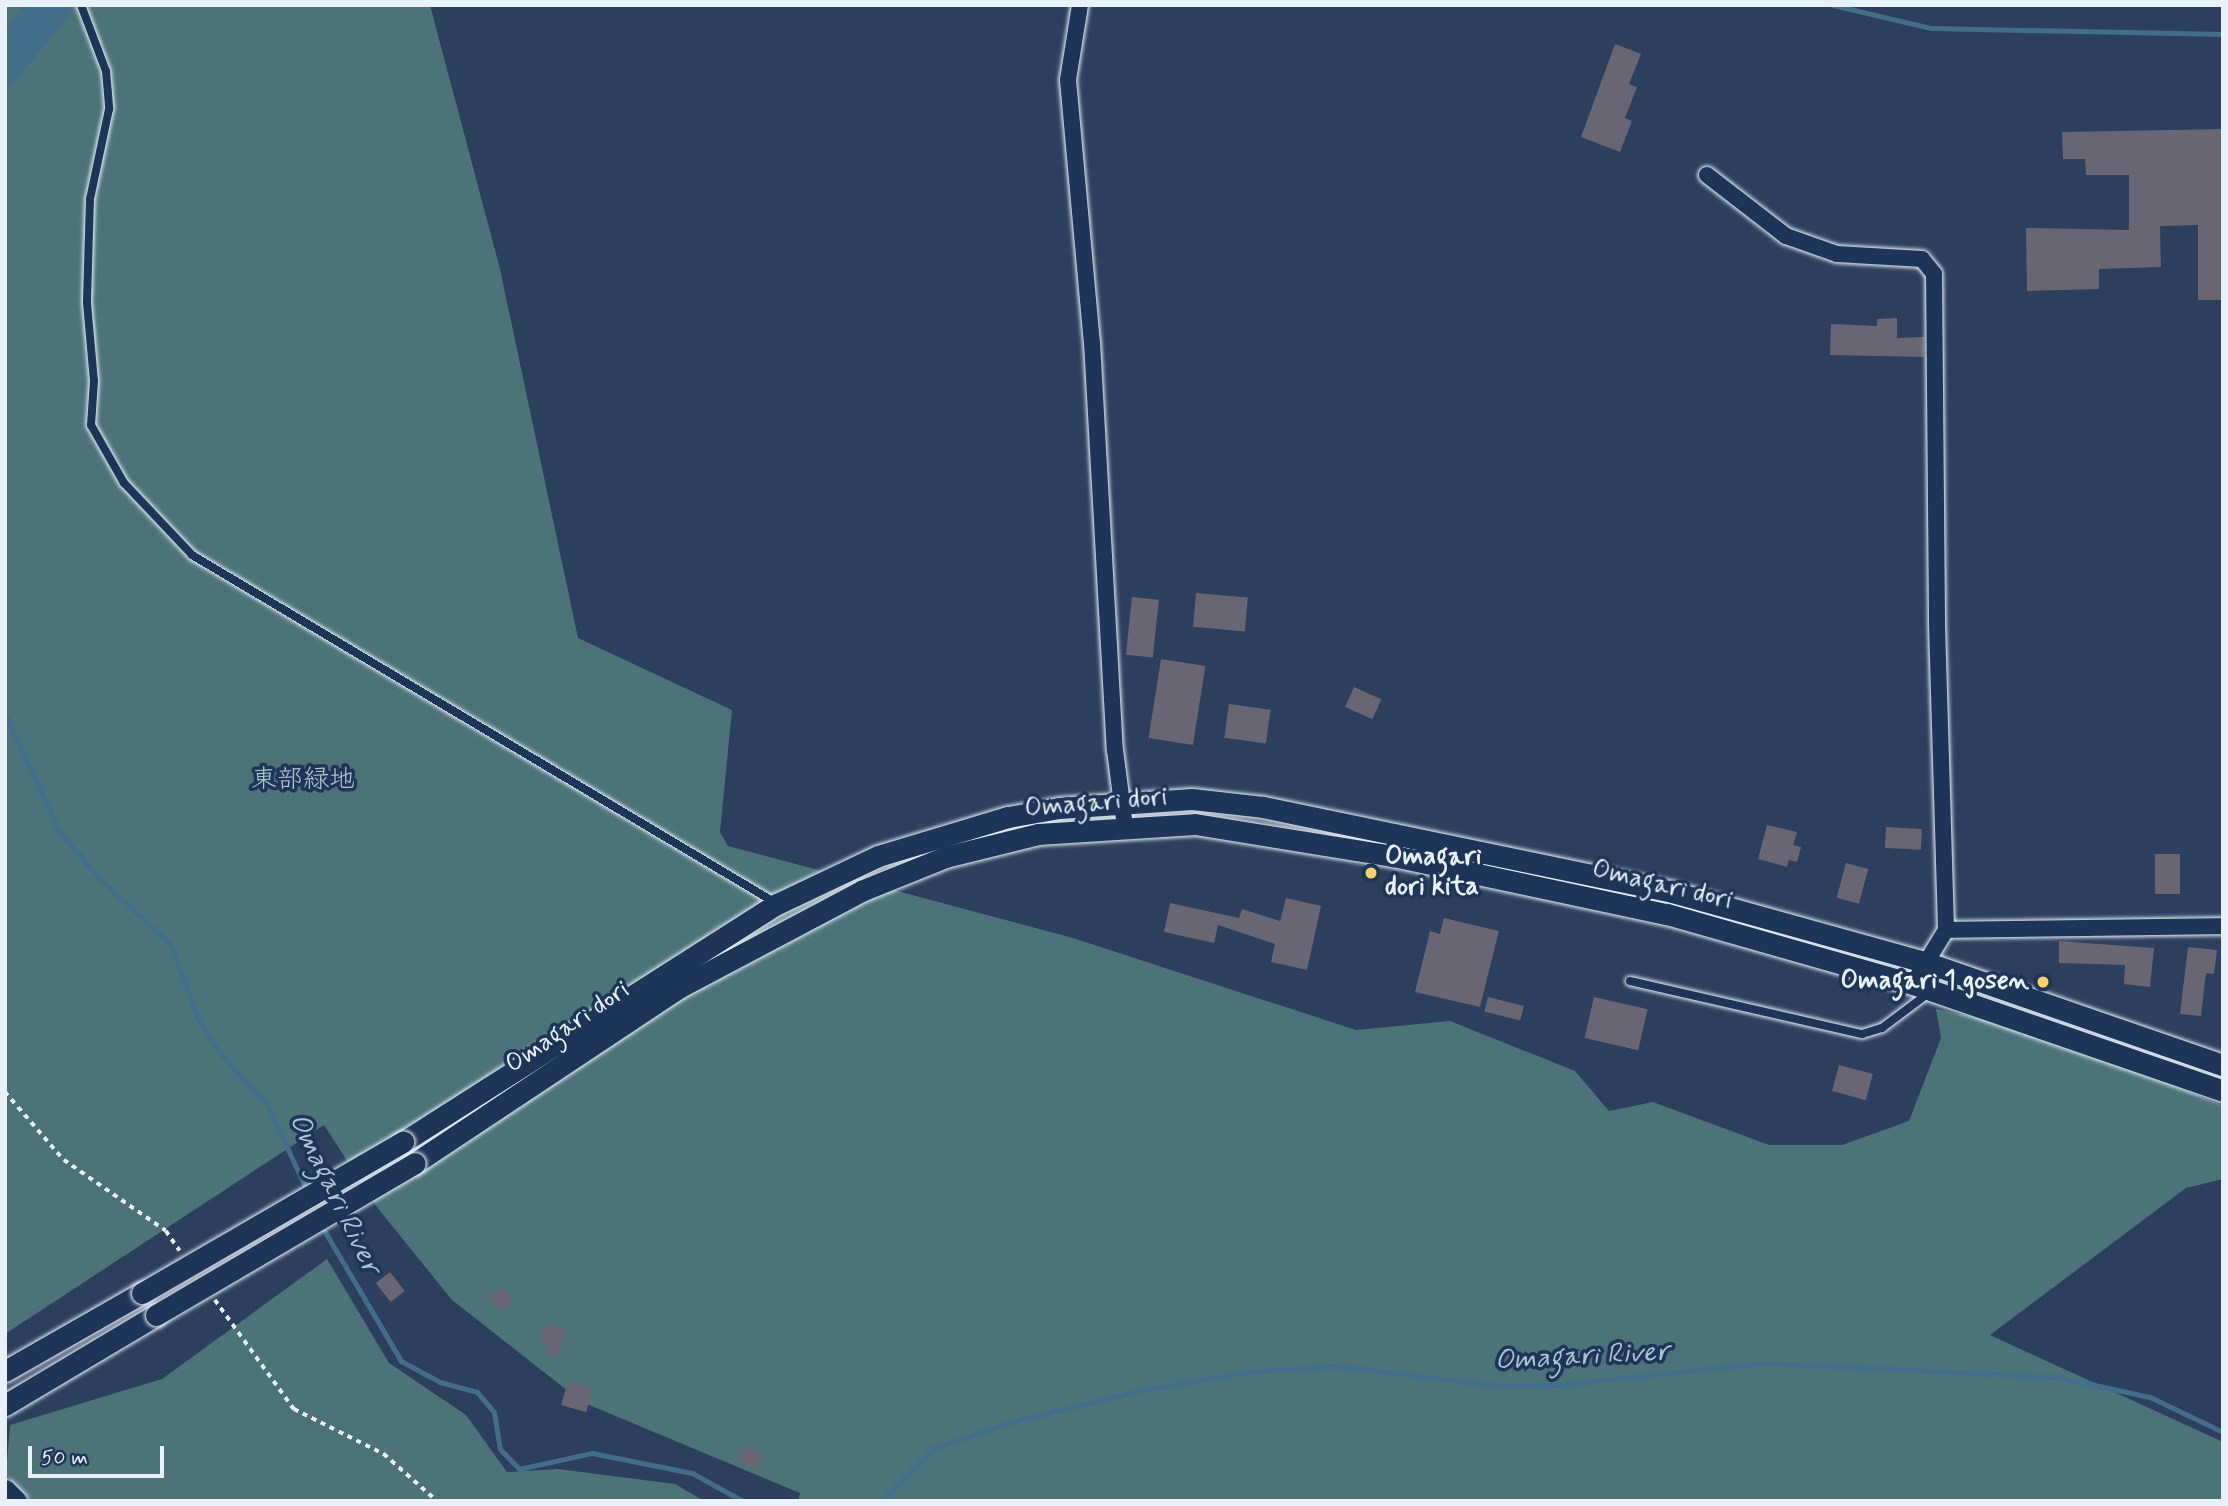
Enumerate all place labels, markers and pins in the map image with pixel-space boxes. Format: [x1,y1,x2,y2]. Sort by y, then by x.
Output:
place label: Omagari dori kita [1385,842,1482,903]
marker: Omagari dori kita [1363,865,1379,881]
place label: Omagari 1 gosen [1840,966,2029,998]
marker: Omagari 1 gosen [2035,974,2051,990]

